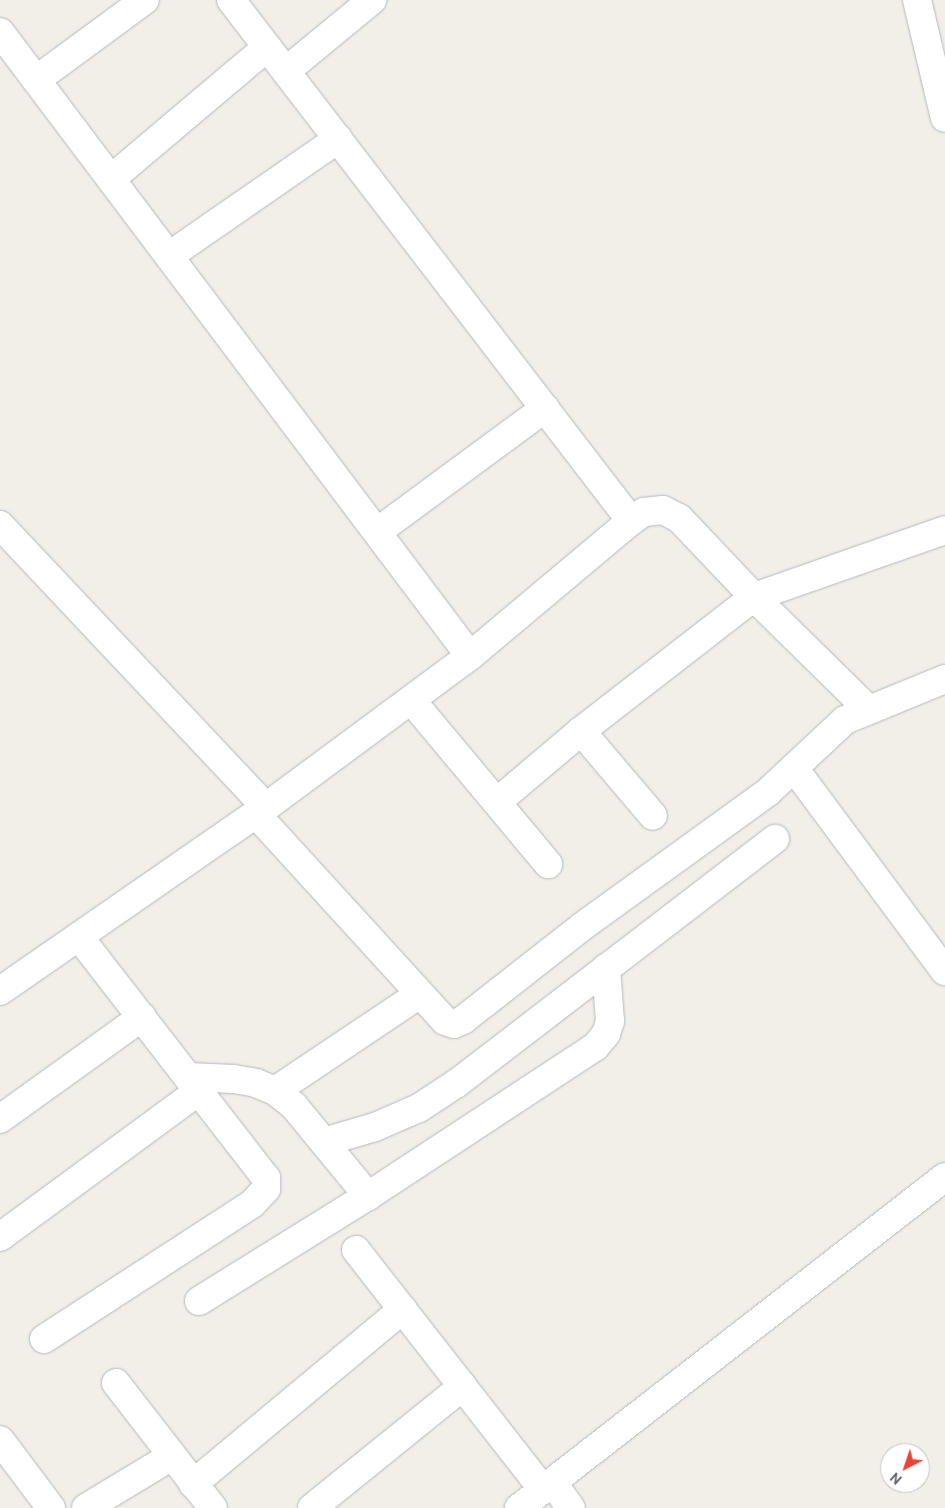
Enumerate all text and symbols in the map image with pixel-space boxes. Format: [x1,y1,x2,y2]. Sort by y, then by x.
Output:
north arrow [880,1443,930,1493]
text: N [886,1469,905,1489]

